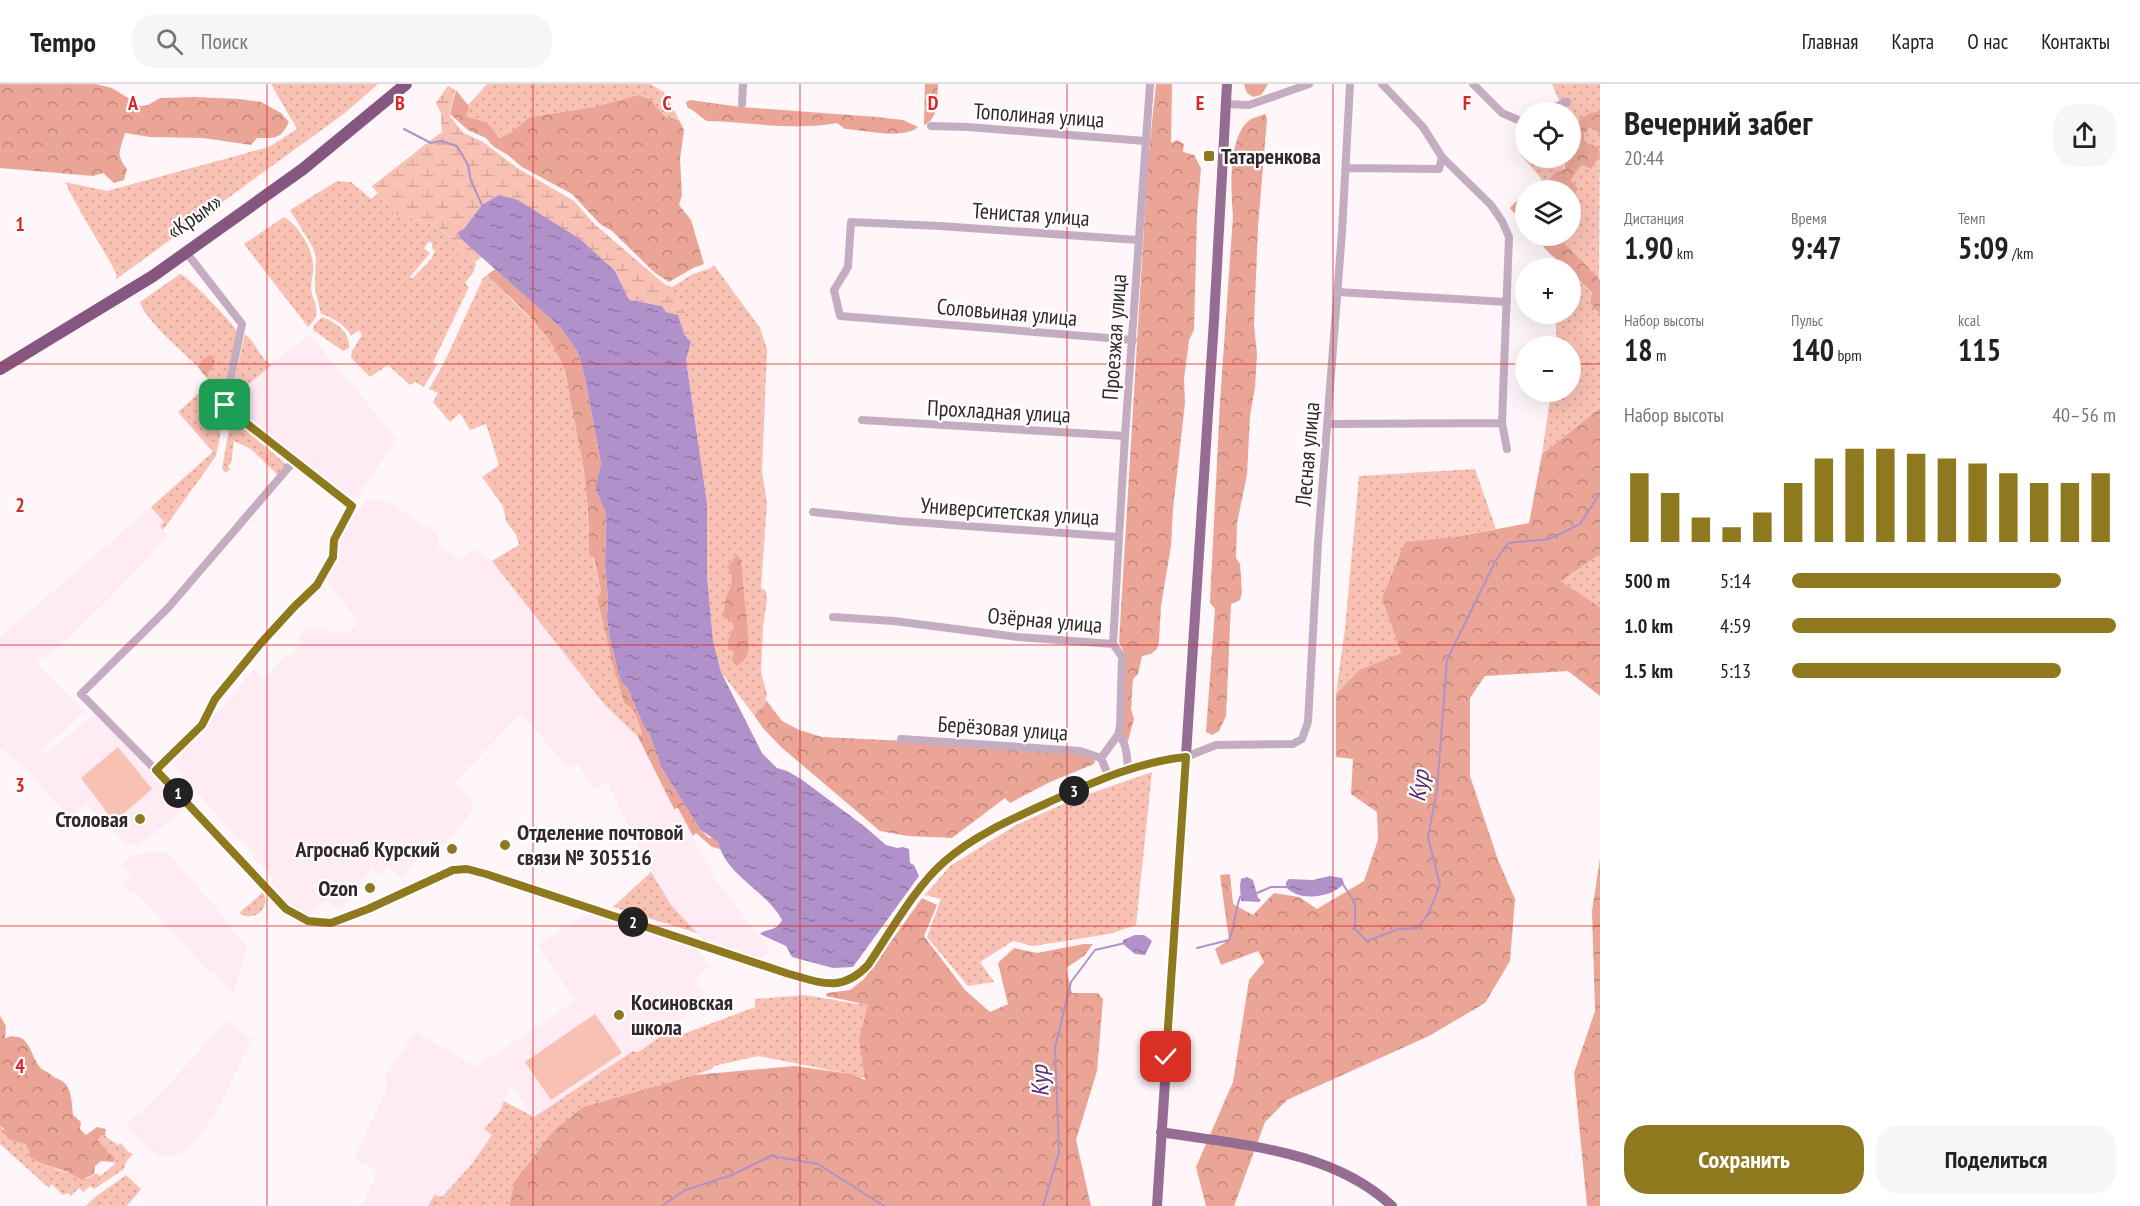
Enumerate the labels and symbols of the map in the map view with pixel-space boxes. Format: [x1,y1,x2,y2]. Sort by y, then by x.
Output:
text: A [127,90,139,116]
text: B [395,90,405,116]
text: C [662,90,672,116]
text: D [928,90,939,116]
text: E [1196,90,1204,116]
text: F [1463,90,1471,116]
street label: Тополиная улица [973,96,1105,134]
place label: Татаренкова [1221,142,1321,170]
marker: Татаренкова [1202,149,1216,163]
street label: «Крым» [161,187,227,245]
street label: Тенистая улица [971,196,1091,232]
text: 1 [15,211,25,237]
street label: Проезжая улица [1096,273,1132,401]
street label: Соловьиная улица [936,292,1078,332]
pin [199,379,250,430]
street label: Прохладная улица [927,393,1071,429]
street label: Лесная улица [1288,401,1325,508]
street label: Университетская улица [920,491,1100,531]
text: 2 [15,492,25,518]
street label: Озёрная улица [986,601,1104,639]
street label: Берёзовая улица [937,709,1069,747]
water label: Кур [1401,767,1436,804]
text: 3 [15,772,25,798]
pin: 3 [1059,776,1089,806]
pin: 1 [163,778,193,808]
place label: Столовая [55,805,128,833]
marker: Столовая [133,812,147,826]
place label: Отделение почтовой связи № 305516 [517,818,683,871]
place label: Агроснаб Курский [295,835,440,863]
marker: Отделение почтовой связи № 305516 [498,838,512,852]
marker: Агроснаб Курский [445,842,459,856]
place label: Ozon [318,874,358,902]
marker: Ozon [363,881,377,895]
pin: 2 [618,907,648,937]
place label: Косиновская школа [631,988,733,1041]
marker: Косиновская школа [612,1008,626,1022]
pin [1140,1031,1191,1082]
text: 4 [15,1053,25,1079]
water label: Кур [1023,1063,1056,1097]

